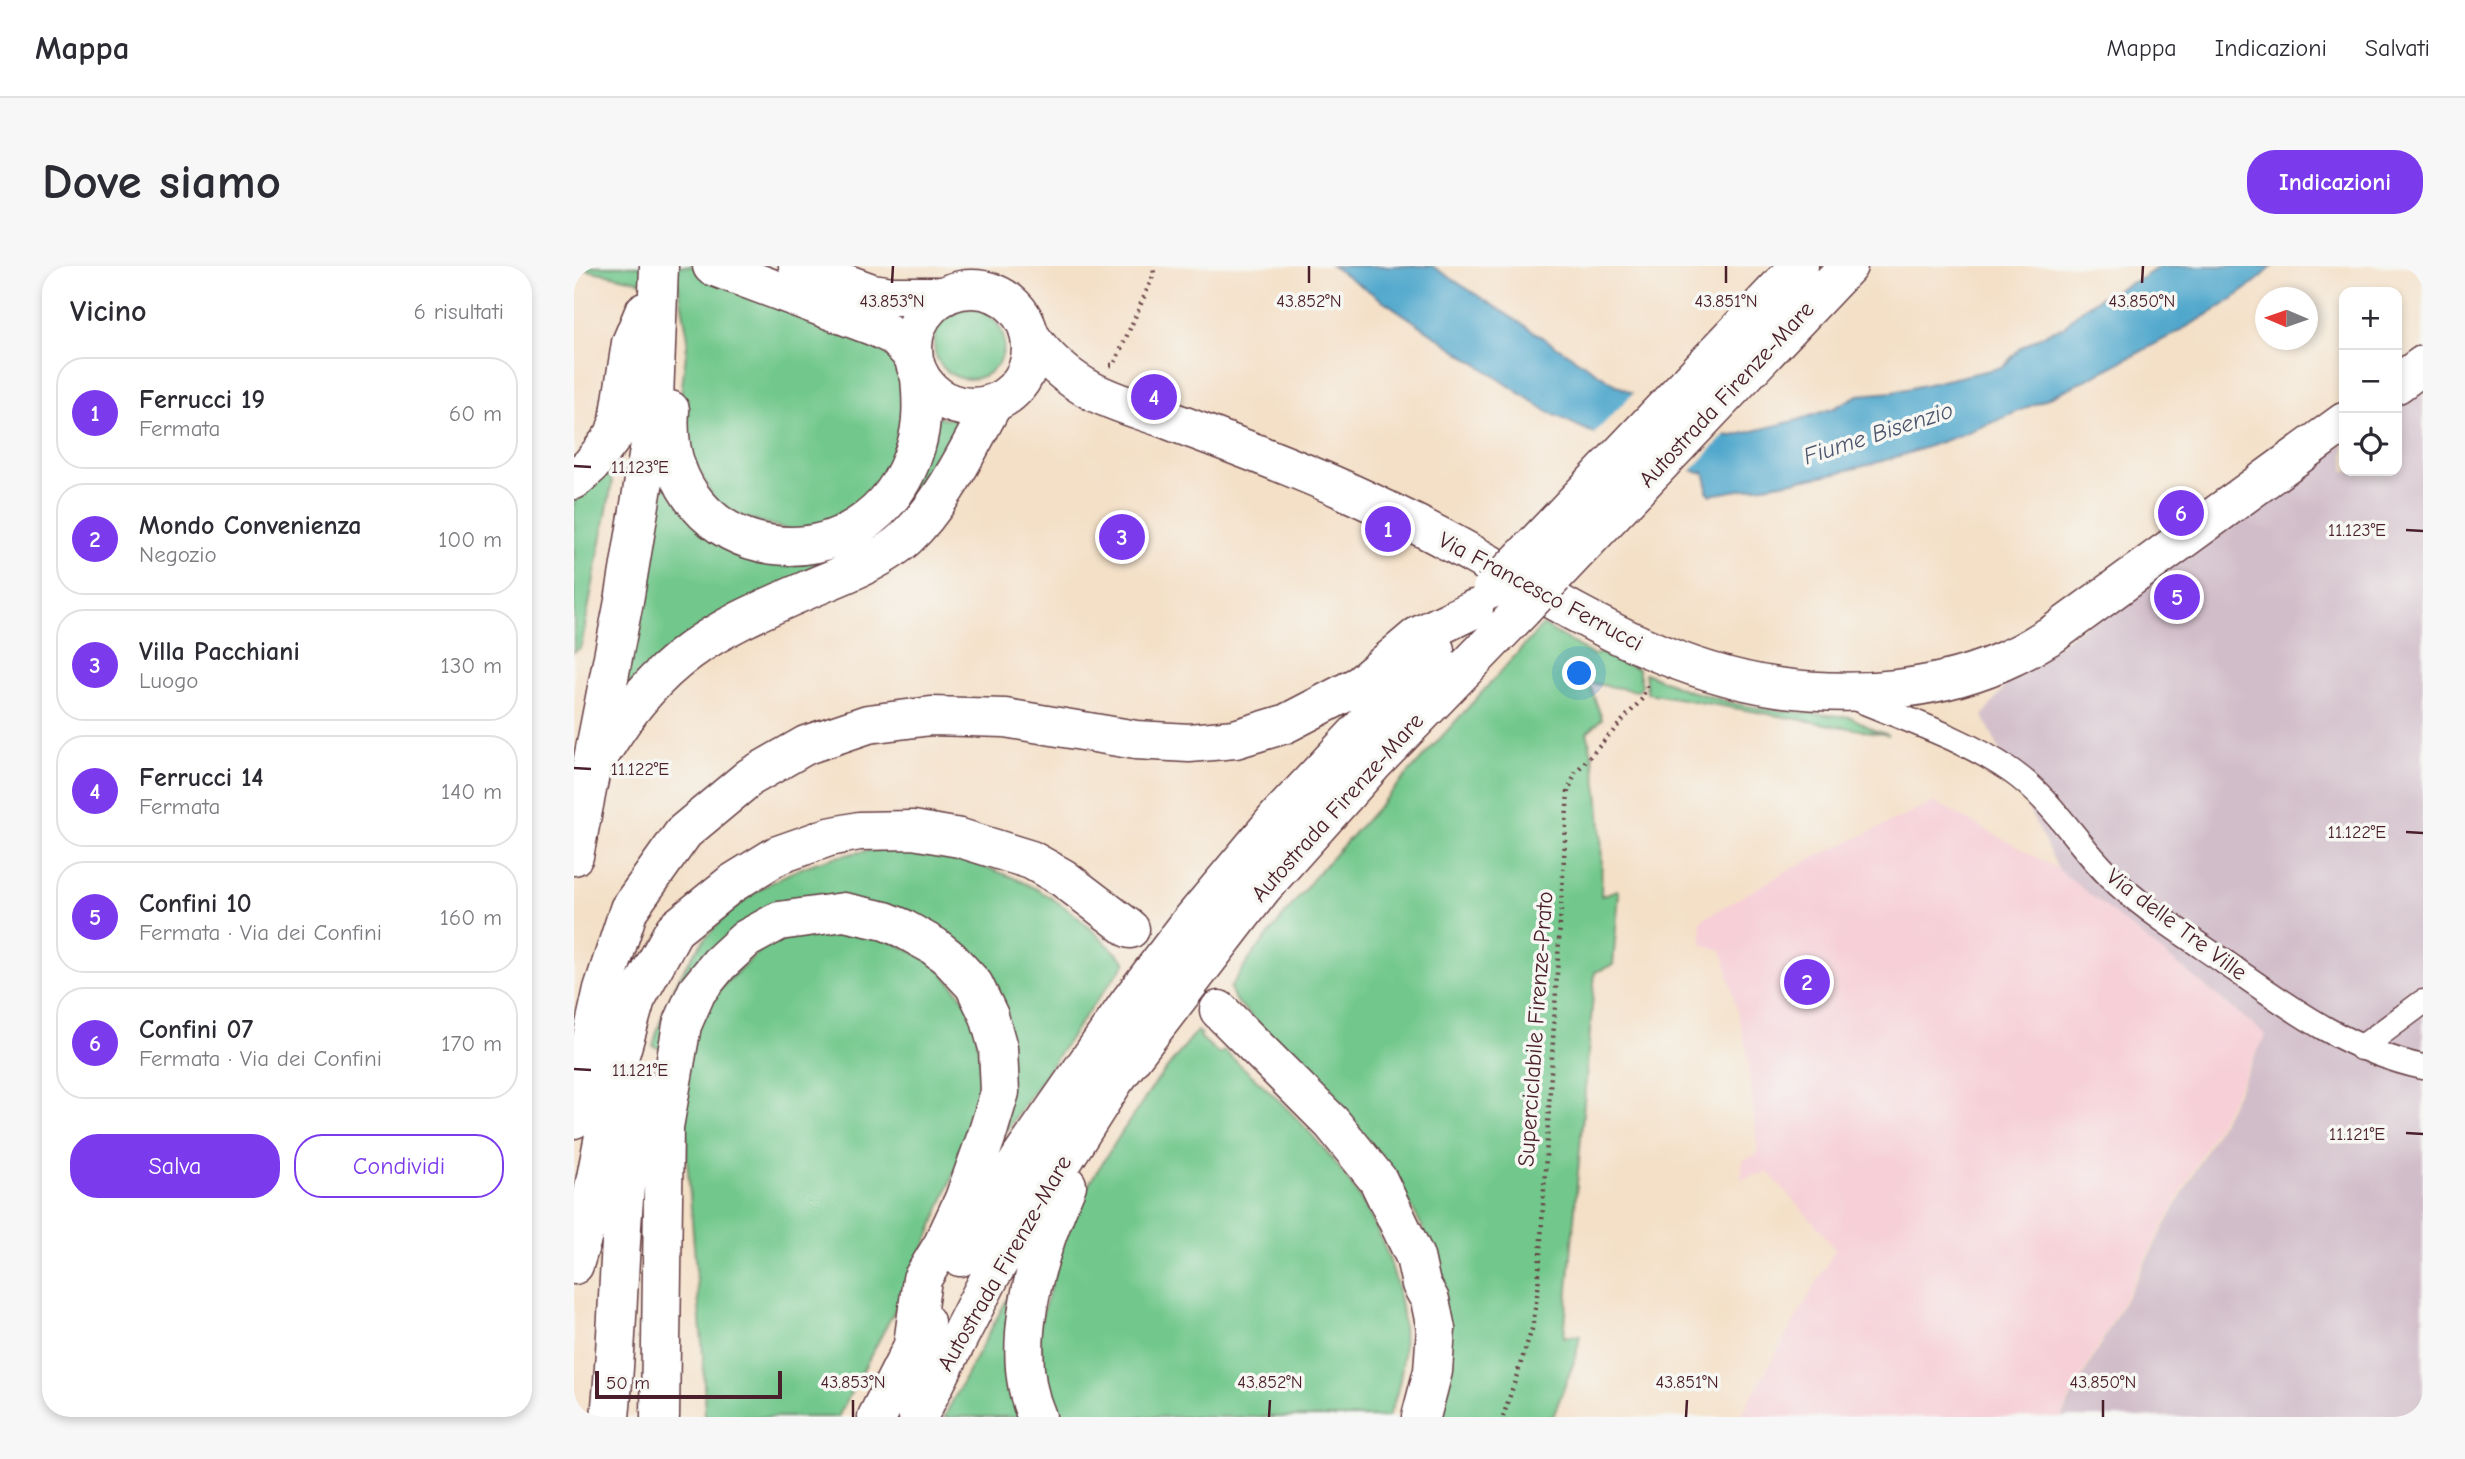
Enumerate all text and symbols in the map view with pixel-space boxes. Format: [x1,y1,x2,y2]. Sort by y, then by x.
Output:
text: Mappa [35,29,130,67]
text: Mappa [2106,34,2177,62]
text: Indicazioni [2215,34,2327,62]
text: Salvati [2365,34,2430,62]
button: Indicazioni [2247,150,2423,214]
text: Dove siamo [42,154,281,210]
north arrow [2255,287,2318,350]
map controls [2339,287,2402,476]
button: + [2339,287,2402,350]
text: 43.853°N [860,291,925,312]
text: 43.852°N [1276,291,1342,312]
text: 43.851°N [1694,291,1758,312]
text: 43.850°N [2109,291,2175,312]
text: Vicino [70,294,147,329]
street label: Autostrada Firenze-Mare [1633,296,1820,493]
text: 6 risultati [414,298,504,325]
button: − [2339,350,2402,413]
pin: 4 [1131,371,1177,423]
text: Ferrucci 19 [139,385,265,415]
water label: Fiume Bisenzio [1800,396,1956,470]
text: 1 [90,400,100,427]
text: 60 m [449,400,502,427]
button: locate [2339,413,2402,476]
text: Fermata [139,415,220,442]
text: 11.123°E [611,457,669,478]
pin: 6 [2158,487,2204,539]
pin: 1 [1365,503,1411,555]
text: Mondo Convenienza [139,511,362,541]
pin: 3 [1099,511,1145,563]
text: 11.123°E [2328,520,2386,541]
text: 2 [89,526,101,553]
text: 100 m [438,526,502,553]
street label: Via Francesco Ferrucci [1434,526,1648,657]
text: Negozio [139,541,217,568]
pin: 5 [2154,571,2200,623]
text: Villa Pacchiani [139,637,300,667]
text: 3 [89,652,101,679]
text: 130 m [441,652,502,679]
your location [1562,656,1596,690]
text: Luogo [139,667,199,694]
street label: Autostrada Firenze-Mare [1246,707,1429,907]
text: 11.122°E [611,759,669,780]
text: Ferrucci 14 [139,763,263,793]
text: 4 [90,778,100,805]
text: 140 m [441,778,502,805]
text: Fermata [139,793,220,820]
text: 11.122°E [2328,822,2386,843]
street label: Via delle Tre Ville [2101,863,2252,986]
text: Confini 10 [139,889,252,919]
street label: Superciclabile Firenze-Prato [1512,890,1559,1168]
text: 5 [89,904,101,931]
text: 160 m [440,904,502,931]
text: Fermata · Via dei Confini [139,919,382,946]
pin: 2 [1784,956,1830,1008]
text: Confini 07 [139,1015,253,1045]
text: 6 [89,1030,101,1057]
text: 170 m [441,1030,502,1057]
text: Fermata · Via dei Confini [139,1045,382,1072]
text: 11.121°E [612,1060,668,1081]
text: 11.121°E [2329,1124,2385,1145]
button: Salva [70,1134,280,1198]
button: Condividi [294,1134,504,1198]
street label: Autostrada Firenze-Mare [932,1151,1077,1376]
scale bar [595,1368,782,1400]
text: 50 m [606,1372,650,1394]
text: 43.853°N [821,1372,886,1393]
text: 43.852°N [1237,1372,1303,1393]
text: 43.851°N [1655,1372,1719,1393]
text: 43.850°N [2070,1372,2136,1393]

